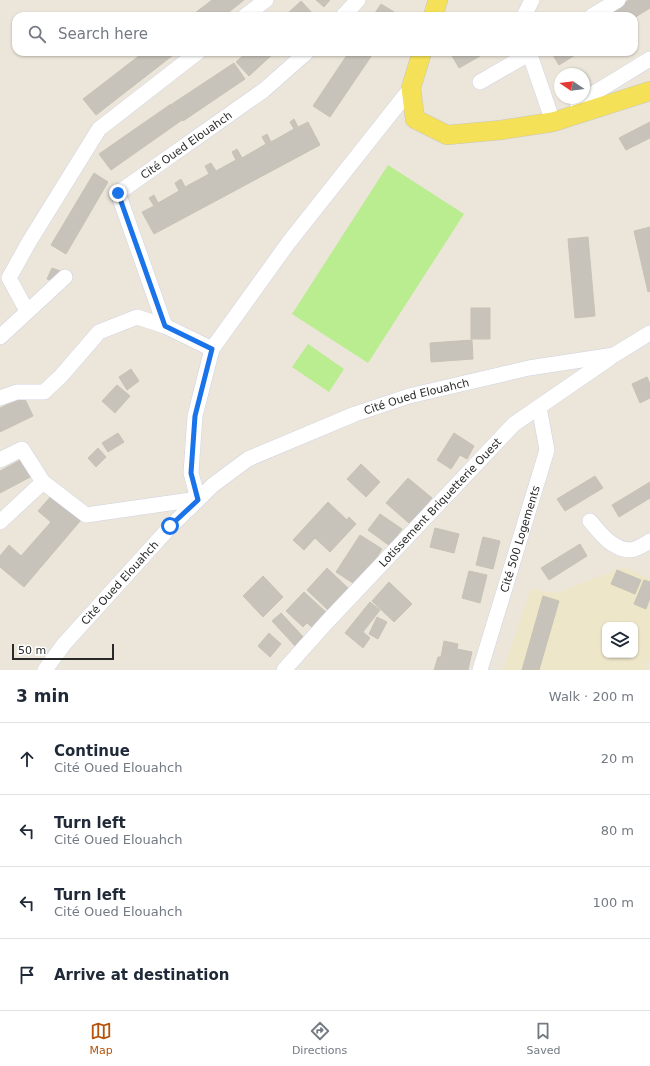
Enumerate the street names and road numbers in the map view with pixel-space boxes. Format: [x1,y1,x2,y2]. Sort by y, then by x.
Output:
street label: Cité Oued Elouahch [138,108,234,182]
street label: Cité Oued Elouahch [362,376,470,417]
street label: Lotissement Briquetterie Ouest [376,435,504,569]
street label: Cité 500 Logements [498,484,542,594]
street label: Cité Oued Elouahch [78,538,161,627]

